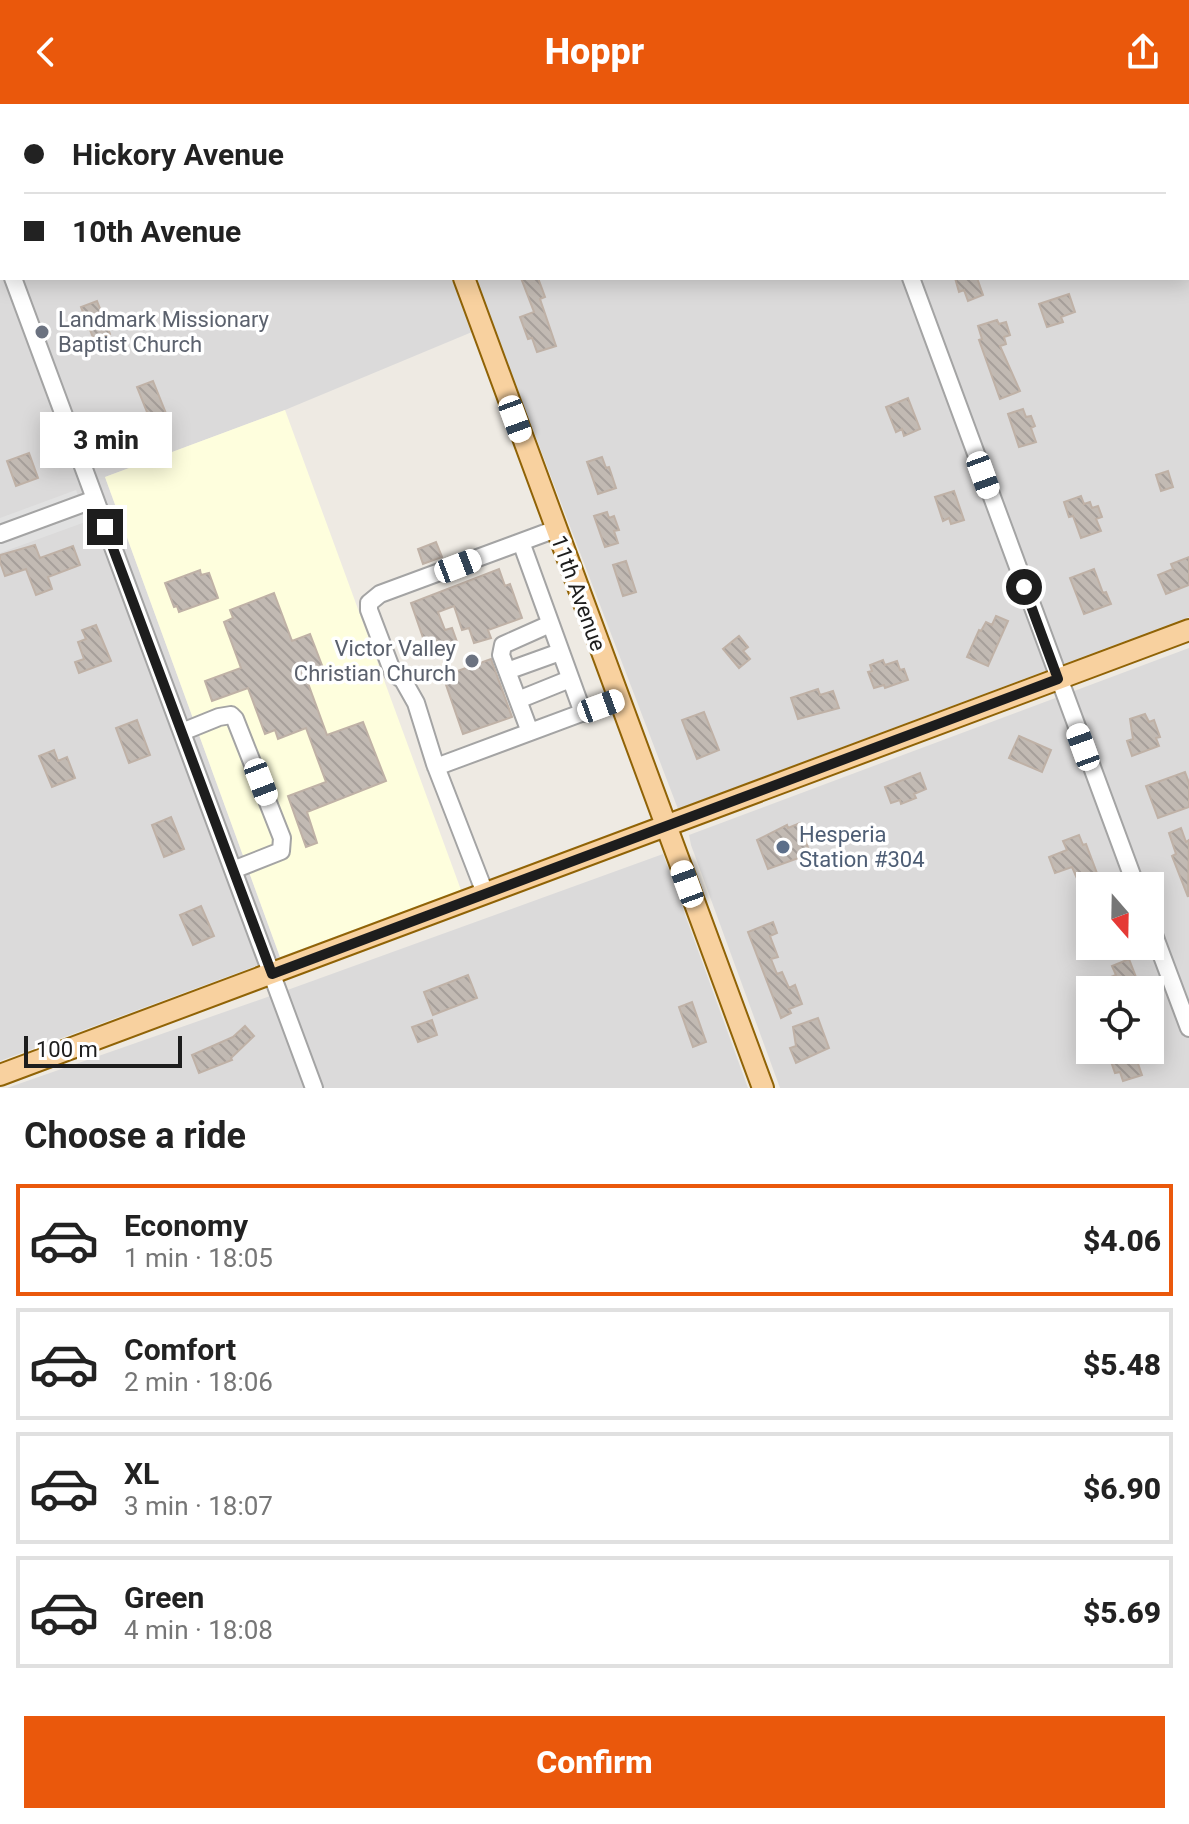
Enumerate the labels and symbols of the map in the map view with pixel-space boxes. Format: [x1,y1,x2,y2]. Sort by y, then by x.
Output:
place label: Landmark Missionary Baptist Church [58,307,270,357]
marker: Landmark Missionary Baptist Church [33,323,51,341]
car [496,392,534,446]
callout: 3 min [39,411,171,467]
car [964,448,1002,502]
route end [87,509,123,545]
street label: 11th Avenue [546,532,611,655]
car [431,546,485,586]
route start [1006,569,1042,605]
place label: Victor Valley Christian Church [294,636,457,686]
marker: Victor Valley Christian Church [463,652,481,670]
car [574,687,628,725]
car [1064,720,1102,774]
car [241,755,281,809]
place label: Hesperia Station #304 [799,822,925,872]
marker: Hesperia Station #304 [774,838,792,856]
car [668,857,706,911]
north arrow [1076,872,1164,960]
scale bar [24,1032,182,1068]

